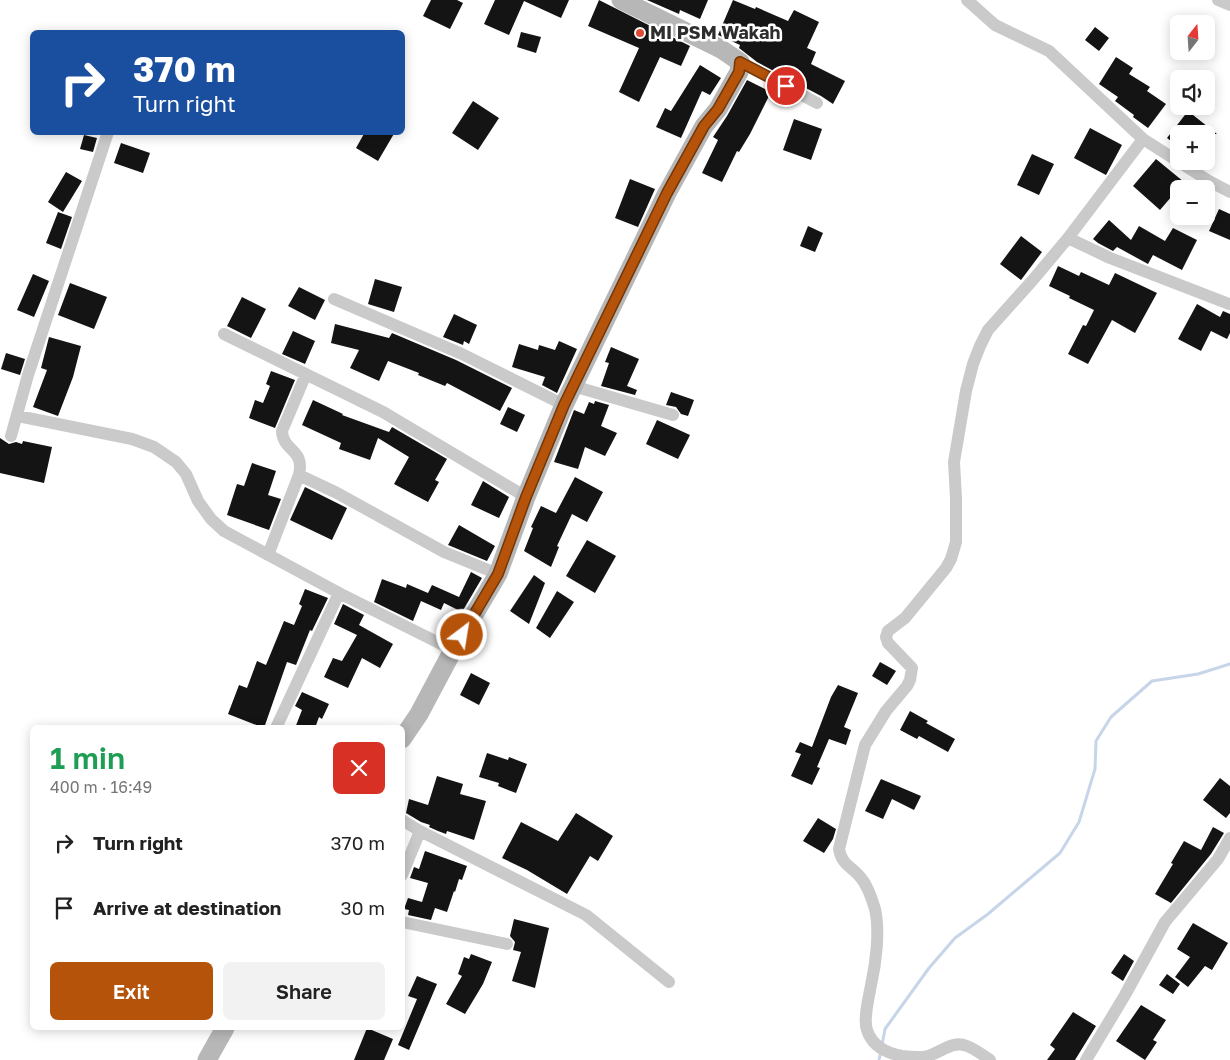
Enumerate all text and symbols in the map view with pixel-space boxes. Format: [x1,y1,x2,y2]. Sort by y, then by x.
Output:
north arrow [1170,15,1215,60]
map controls [1170,15,1215,225]
place label: MI PSM Wakah [650,21,780,43]
marker: MI PSM Wakah [634,27,646,39]
text: 370 m [133,48,236,90]
icon: right [50,50,115,115]
pin [765,65,807,107]
button: sound [1170,70,1215,115]
icon: arrive [772,72,800,100]
text: Turn right [133,90,236,117]
button: + [1170,125,1215,170]
button: − [1170,180,1215,225]
position arrow [435,608,487,660]
text: 1 min [50,740,125,776]
button: close [333,742,385,794]
text: 400 m · 16:49 [50,777,152,797]
icon: right [50,829,78,857]
text: Turn right [93,831,183,854]
text: 370 m [330,831,385,854]
icon: arrive [50,894,78,922]
text: Arrive at destination [93,896,281,919]
text: 30 m [341,896,385,919]
button: Exit [50,962,213,1020]
button: Share [223,962,385,1020]

